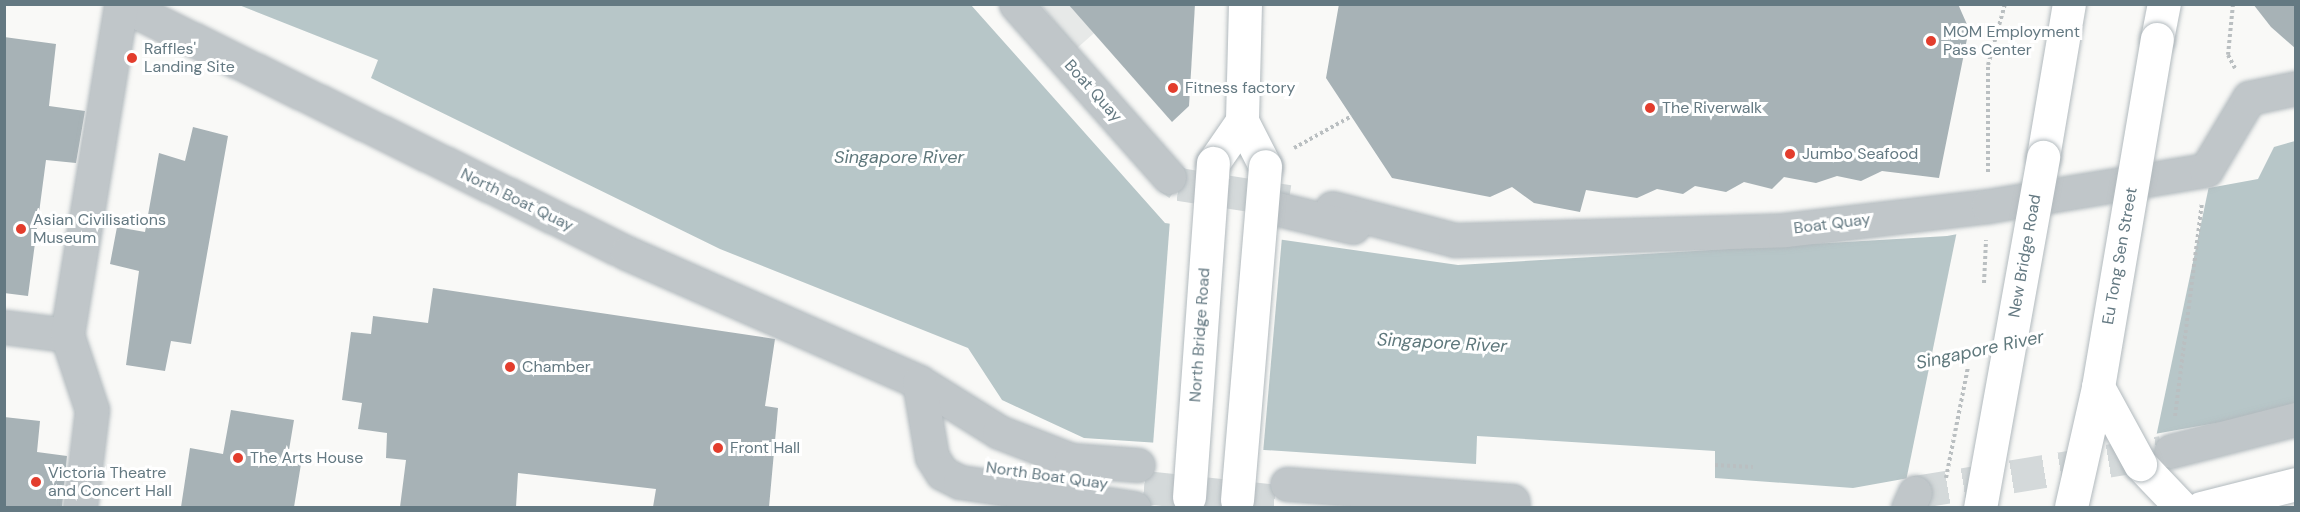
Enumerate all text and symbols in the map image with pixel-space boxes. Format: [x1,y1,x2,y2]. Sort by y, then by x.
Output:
place label: MOM Employment Pass Center [1943,22,2080,60]
marker: MOM Employment Pass Center [1924,34,1938,48]
place label: Raffles' Landing Site [144,39,235,77]
marker: Raffles' Landing Site [125,51,139,65]
street label: Boat Quay [1060,56,1126,126]
place label: Fitness factory [1185,78,1295,98]
marker: Fitness factory [1166,81,1180,95]
place label: The Riverwalk [1662,98,1762,118]
marker: The Riverwalk [1643,101,1657,115]
place label: Jumbo Seafood [1802,144,1918,164]
water label: Singapore River [834,146,964,168]
marker: Jumbo Seafood [1783,147,1797,161]
street label: North Boat Quay [457,164,577,236]
street label: Eu Tong Sen Street [2098,186,2142,326]
street label: New Bridge Road [2005,193,2045,319]
place label: Asian Civilisations Museum [33,210,166,248]
street label: Boat Quay [1793,210,1871,238]
marker: Asian Civilisations Museum [14,222,28,236]
street label: North Bridge Road [1186,267,1214,403]
water label: Singapore River [1914,326,2046,374]
water label: Singapore River [1376,329,1508,357]
place label: Chamber [522,357,591,377]
marker: Chamber [503,360,517,374]
place label: Front Hall [730,438,800,458]
marker: Front Hall [711,441,725,455]
place label: The Arts House [250,448,363,468]
marker: The Arts House [231,451,245,465]
street label: North Boat Quay [985,458,1109,494]
place label: Victoria Theatre and Concert Hall [48,463,172,501]
marker: Victoria Theatre and Concert Hall [29,475,43,489]

